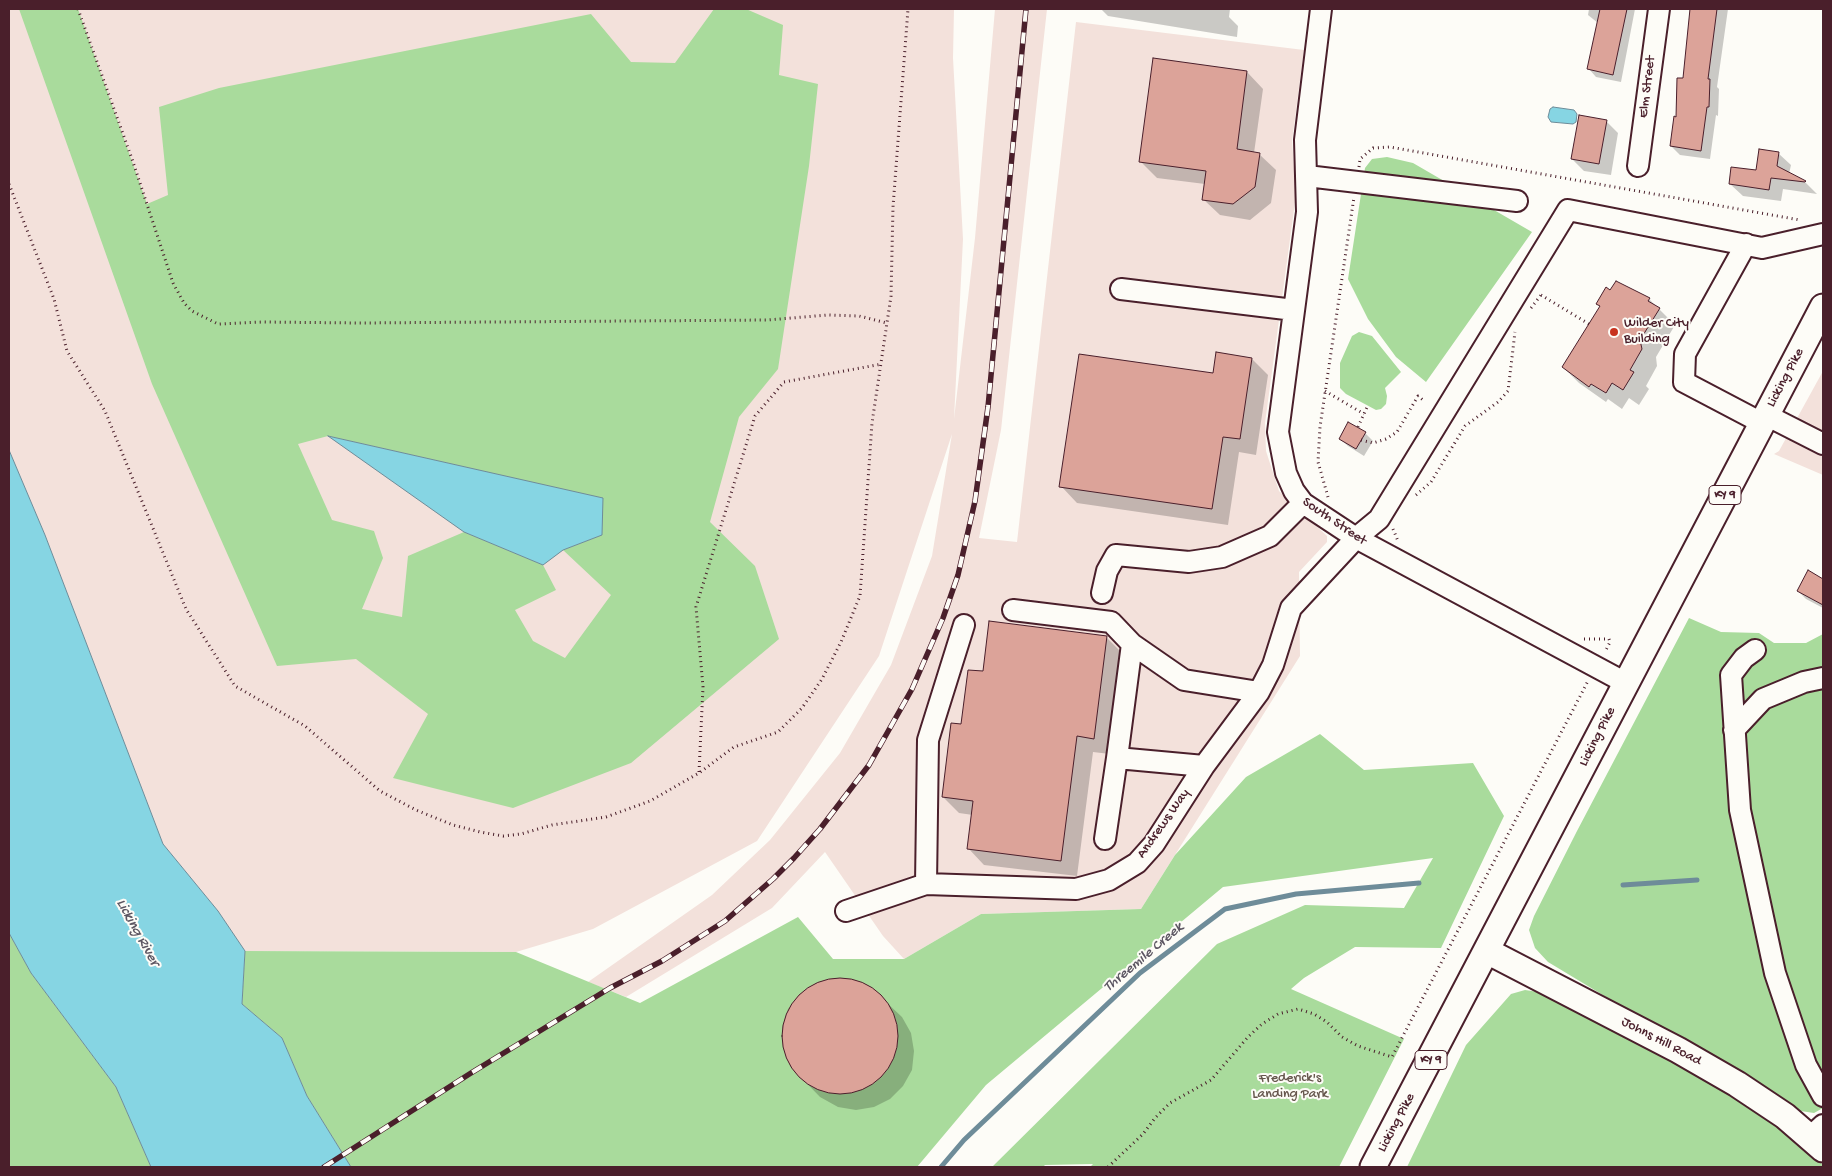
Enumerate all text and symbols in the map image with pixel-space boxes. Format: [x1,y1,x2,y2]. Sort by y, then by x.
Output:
street label: Elm Street [1636,55,1660,119]
place label: Wilder City Building [1624,316,1689,348]
marker: Wilder City Building [1608,326,1620,338]
street label: Licking Pike [1763,346,1809,410]
road number: KY 9 [1709,486,1741,504]
street label: South Street [1299,494,1369,550]
street label: Licking Pike [1576,705,1620,769]
street label: Andrews Way [1134,786,1194,862]
water label: Licking River [111,896,163,970]
water label: Threemile Creek [1100,919,1188,997]
street label: Johns Hill Road [1618,1014,1704,1070]
road number: KY 9 [1415,1050,1447,1070]
park label: Frederick's Landing Park [1252,1071,1328,1104]
street label: Licking Pike [1374,1091,1420,1155]

